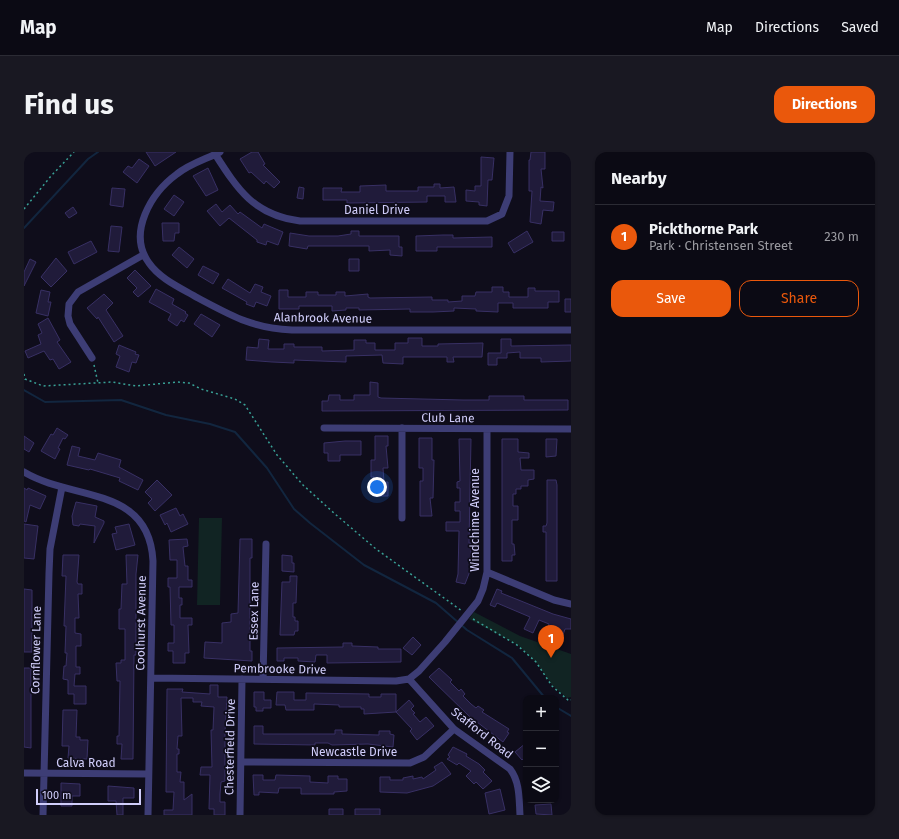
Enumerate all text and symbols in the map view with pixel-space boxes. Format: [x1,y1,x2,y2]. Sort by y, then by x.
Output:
text: Map [20,16,57,39]
text: Map [706,19,733,36]
text: Directions [755,19,819,36]
text: Saved [841,19,879,36]
button: Directions [774,86,875,123]
text: Find us [24,88,114,121]
text: Nearby [611,168,666,189]
street label: Daniel Drive [344,203,410,217]
text: Pickthorne Park [649,220,758,238]
text: 1 [621,229,627,244]
text: 230 m [824,229,859,244]
text: Park · Christensen Street [649,238,793,253]
button: Save [611,280,731,317]
button: Share [739,280,859,317]
street label: Alanbrook Avenue [274,310,372,326]
street label: Club Lane [421,411,475,425]
street label: Windchime Avenue [468,468,482,572]
your location [367,477,387,497]
street label: Coolhurst Avenue [133,575,149,671]
street label: Essex Lane [246,581,262,641]
street label: Cornflower Lane [28,606,44,694]
pin: 1 [538,625,564,658]
street label: Pembrooke Drive [234,661,326,677]
map controls [523,695,559,803]
button: + [523,695,559,731]
street label: Chesterfield Drive [222,699,238,795]
street label: Stafford Road [448,705,516,761]
button: − [523,731,559,767]
street label: Newcastle Drive [311,745,397,759]
street label: Calva Road [56,756,116,770]
button: layers [523,767,559,803]
scale bar [36,787,141,806]
text: 100 m [42,789,71,802]

